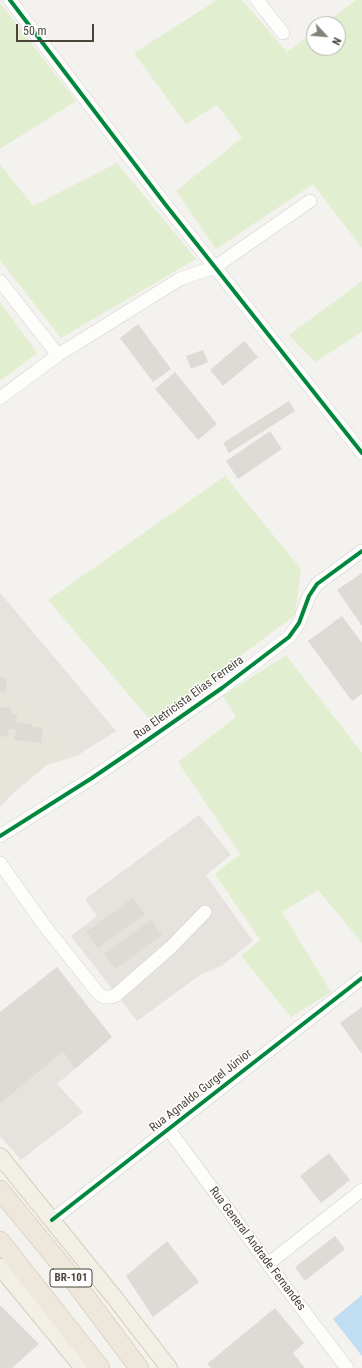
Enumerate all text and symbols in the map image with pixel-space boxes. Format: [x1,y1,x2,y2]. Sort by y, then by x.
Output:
scale bar [18,16,96,42]
north arrow [306,16,346,56]
text: 50 m [23,24,47,38]
text: N [329,35,344,47]
street label: Rua Eletricista Elias Ferreira [131,653,247,743]
street label: Rua Agnaldo Gurgel Júnior [147,1047,255,1135]
street label: Rua General Andrade Fernandes [206,1184,308,1314]
road number: BR-101 [50,1269,92,1287]

